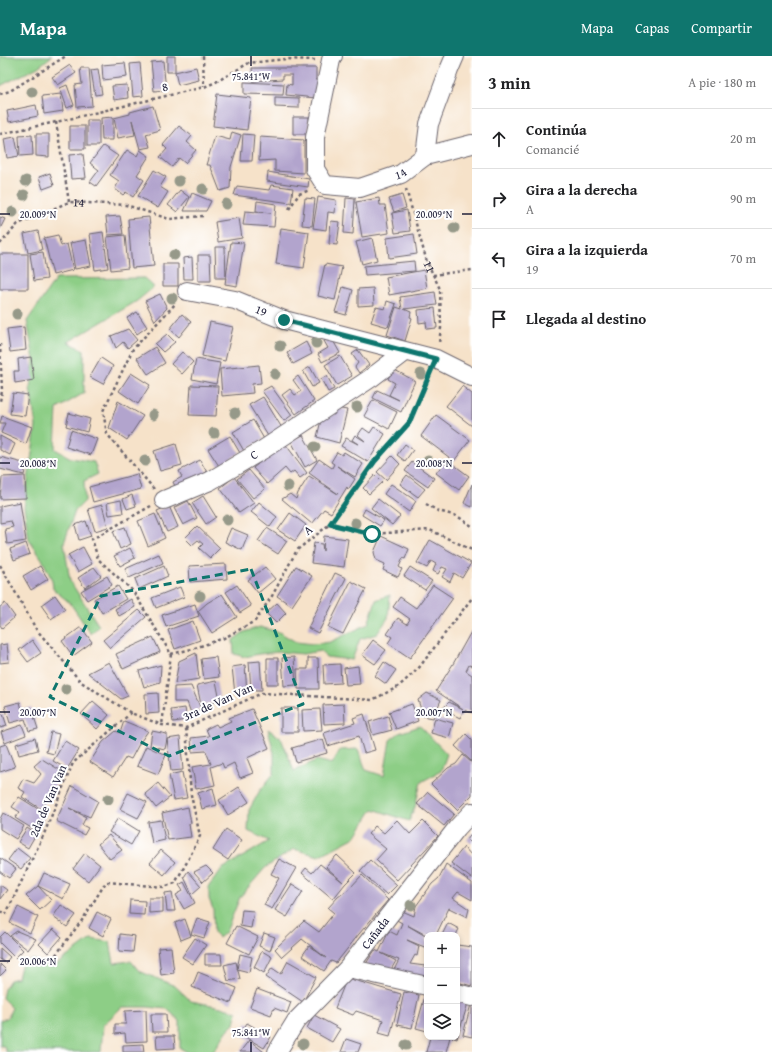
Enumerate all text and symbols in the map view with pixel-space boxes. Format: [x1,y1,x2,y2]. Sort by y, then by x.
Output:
text: Mapa [20,14,67,42]
text: Mapa [581,18,613,38]
text: Capas [635,18,669,38]
text: Compartir [691,18,752,38]
text: 75.841°W [232,69,271,84]
text: 3 min [488,70,530,95]
text: A pie · 180 m [688,73,756,92]
street label: 8 [160,78,170,95]
text: Continúa [526,119,587,140]
icon: ahead [488,128,510,150]
text: 20 m [730,129,756,148]
text: Comancié [526,140,579,159]
street label: 14 [392,163,410,184]
text: Gira a la derecha [526,179,637,200]
icon: right [488,188,510,210]
text: 90 m [730,189,756,208]
street label: 14 [72,193,85,211]
text: A [526,200,534,219]
text: 20.009°N [20,207,57,222]
text: 20.009°N [416,207,453,222]
text: Gira a la izquierda [526,239,648,260]
icon: left [488,248,510,270]
text: 70 m [730,249,756,268]
street label: 11 [419,257,440,275]
text: 19 [526,260,539,279]
street label: 19 [253,300,270,320]
icon: arrive [488,308,510,330]
text: Llegada al destino [526,308,646,329]
route end [275,311,293,329]
street label: C [247,445,261,463]
text: 20.008°N [20,456,57,471]
text: 20.008°N [416,456,453,471]
street label: A [300,520,316,539]
route start [363,525,381,543]
street label: 3ra de Van Van [180,678,256,725]
text: 20.007°N [20,705,57,720]
text: 20.007°N [416,705,453,720]
street label: 2da de Van Van [25,762,70,840]
street label: Cañada [357,913,393,952]
map controls [424,932,460,1040]
button: + [424,932,460,968]
text: 20.006°N [20,954,57,969]
button: − [424,968,460,1004]
button: layers [424,1004,460,1040]
text: 75.841°W [232,1025,271,1040]

